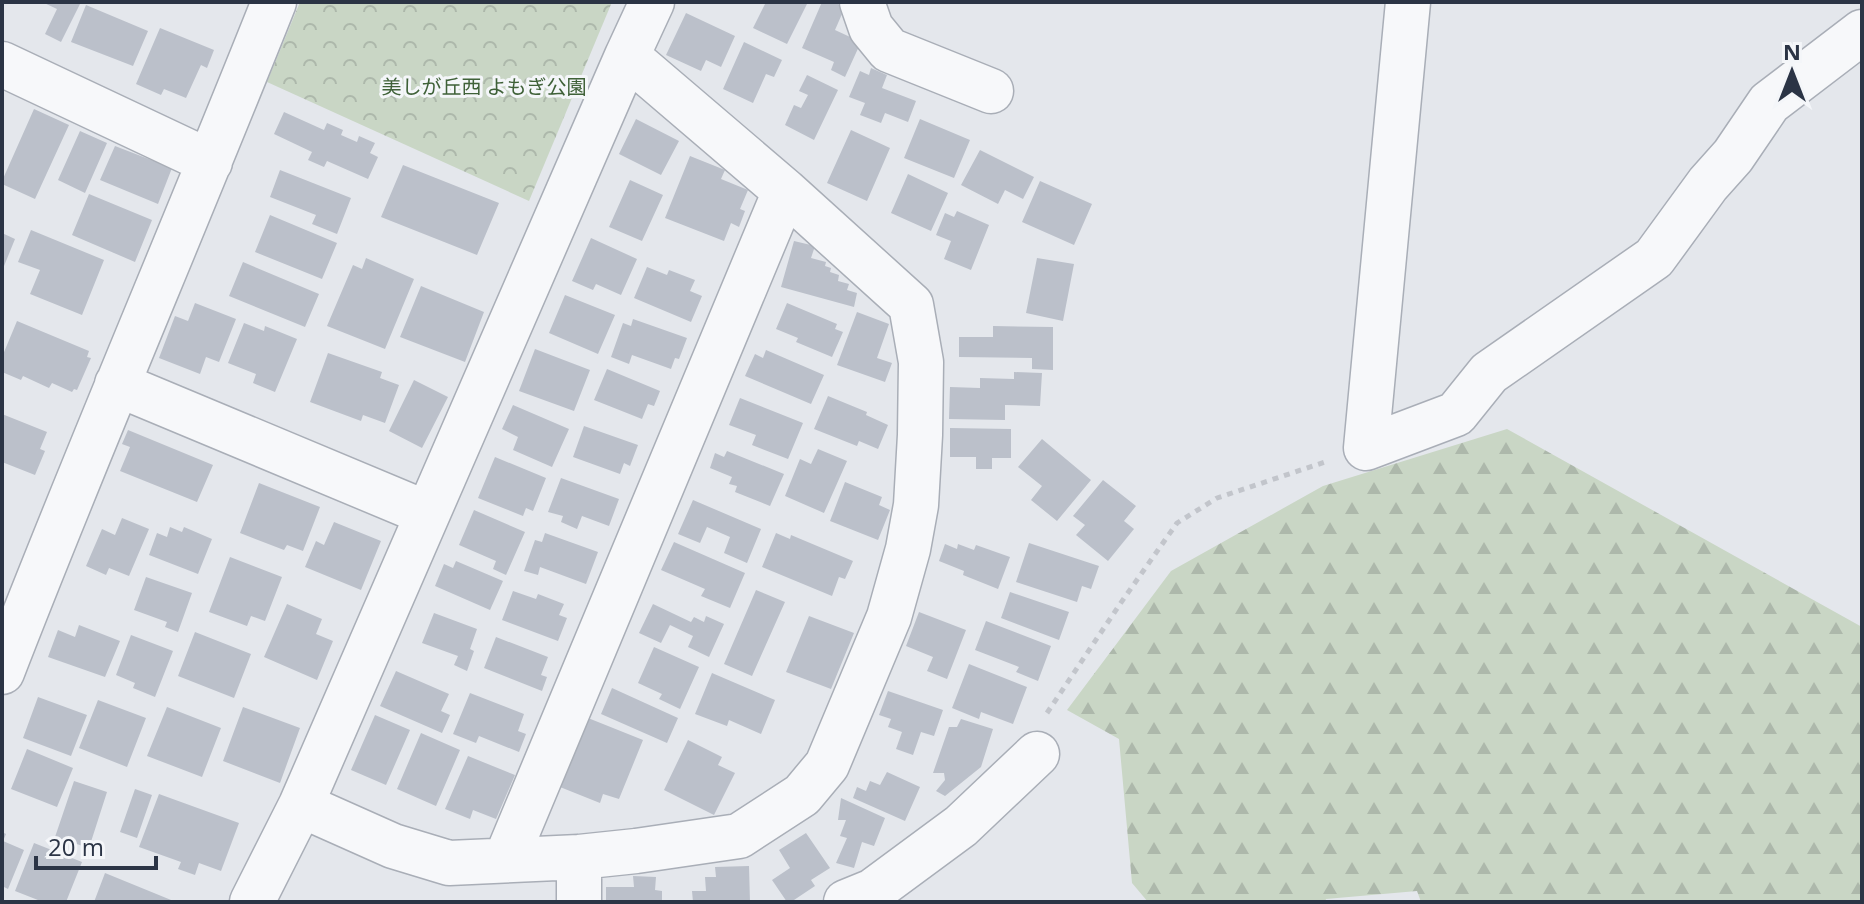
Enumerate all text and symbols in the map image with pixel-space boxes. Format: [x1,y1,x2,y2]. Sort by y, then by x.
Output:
north arrow [1752,32,1832,112]
text: N [1783,36,1801,66]
park label: 美しが丘西 よもぎ公園 [381,73,587,100]
scale bar [36,820,156,870]
text: 20 m [48,830,104,863]

